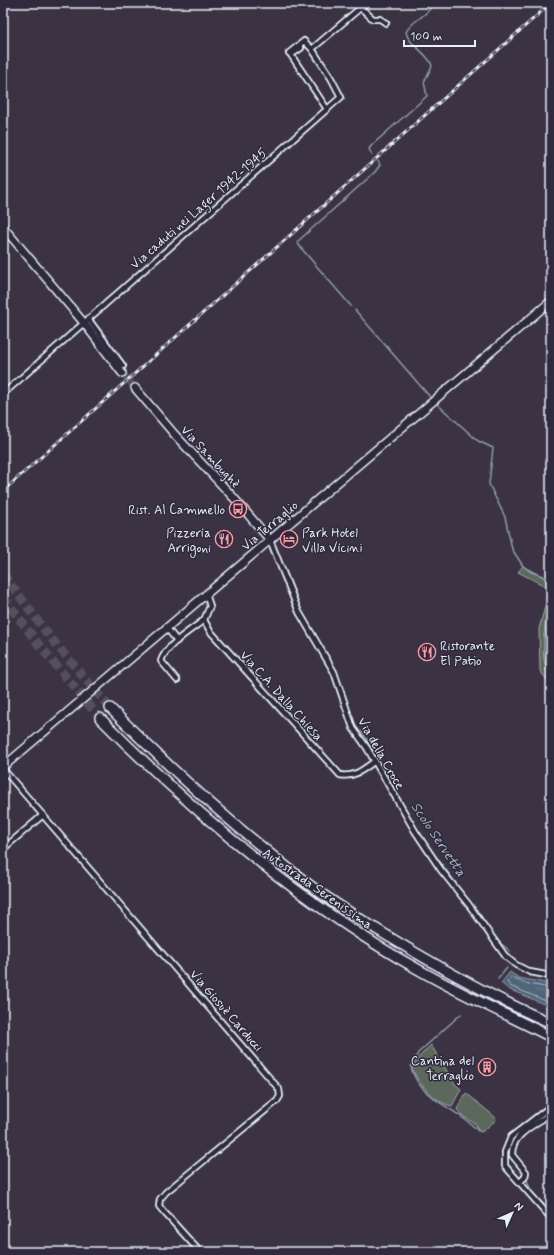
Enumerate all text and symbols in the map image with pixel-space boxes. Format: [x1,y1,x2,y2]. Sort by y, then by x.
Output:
scale bar [404,22,475,48]
text: 100 m [410,29,442,45]
street label: Via caduti nei Lager 1942-1945 [127,145,272,275]
street label: Via Sambughè [177,422,243,492]
street label: Via Terraglio [238,497,302,555]
bus stop icon: Rist. Al Cammello [228,499,248,519]
place label: Rist. Al Cammello [128,502,225,519]
place label: Pizzeria Arrigoni [166,525,211,558]
place label: Park Hotel Villa Vicini [302,525,363,557]
restaurant icon: Pizzeria Arrigoni [214,529,234,549]
hotel icon: Park Hotel Villa Vicini [279,529,299,549]
place label: Ristorante El Patio [440,638,495,670]
restaurant icon: Ristorante El Patio [417,642,437,662]
street label: Via C.A. Dalla Chiesa [236,647,326,745]
street label: Via della Croce [353,715,408,793]
water label: Scolo Servetta [407,799,470,880]
street label: Autostrada Serenissima [259,845,376,934]
street label: Via Giosuè Carducci [186,966,266,1056]
place label: Cantina del Terraglio [411,1053,474,1085]
building icon: Cantina del Terraglio [477,1057,497,1077]
north arrow [492,1193,532,1233]
text: N [511,1199,526,1214]

